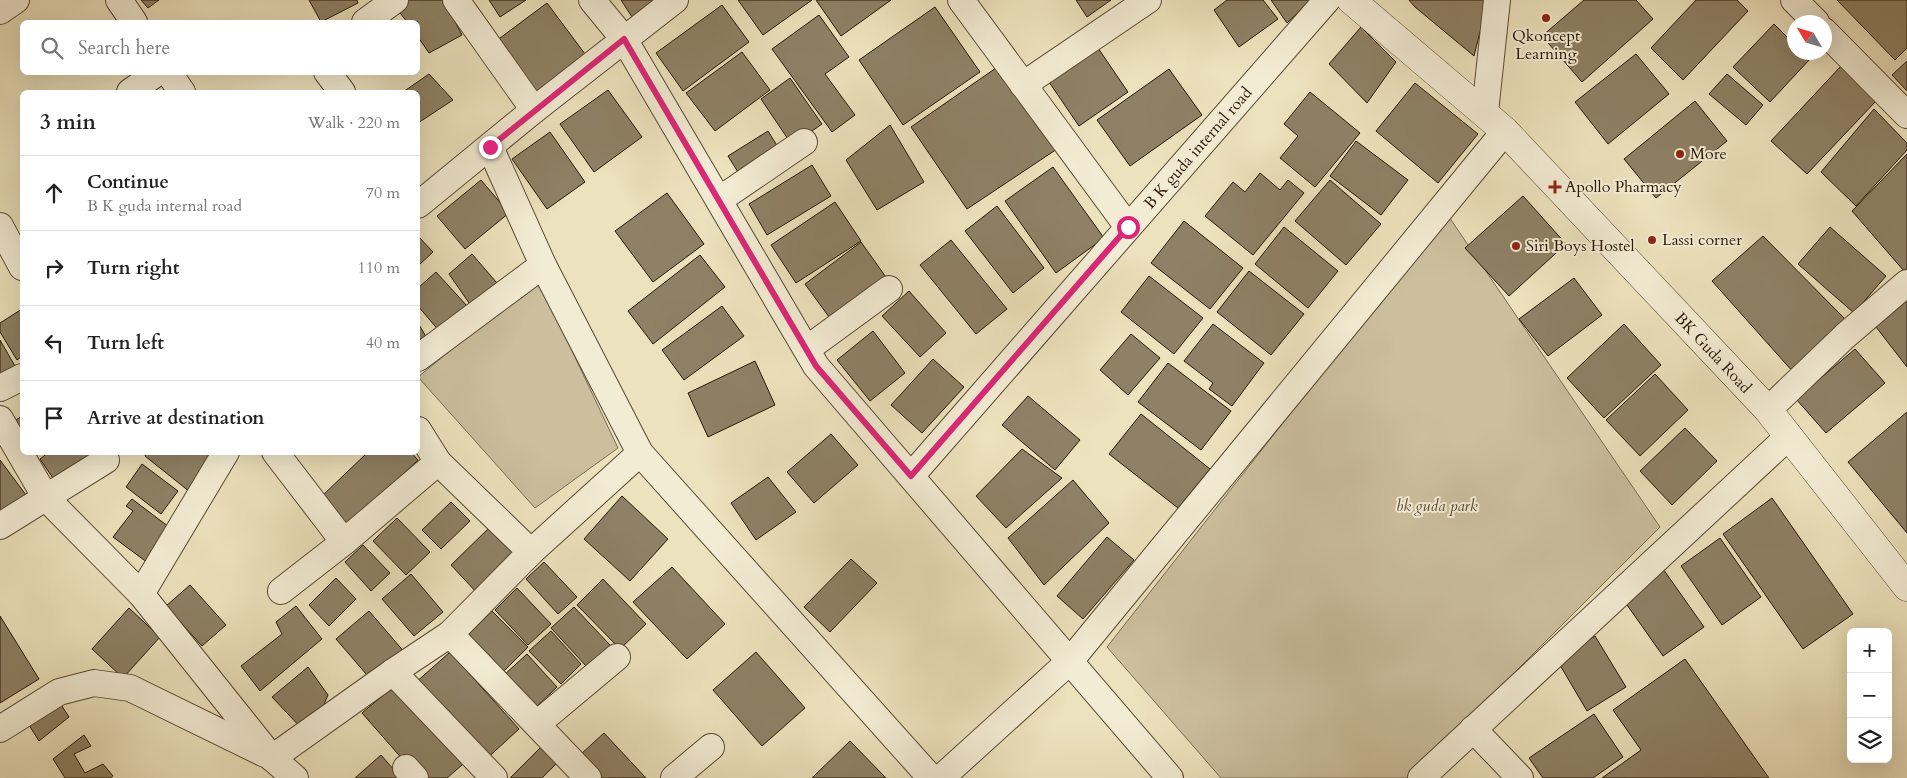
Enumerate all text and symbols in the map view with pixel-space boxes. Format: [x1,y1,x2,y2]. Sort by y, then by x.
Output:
marker: Qkoncept Learning [1540,12,1552,24]
north arrow [1787,15,1832,60]
search box [20,20,420,75]
place label: Qkoncept Learning [1512,25,1580,65]
icon: search [38,34,66,62]
text: Search here [78,35,170,61]
street label: B K guda internal road [1139,82,1257,214]
text: 3 min [40,108,96,137]
text: Walk · 220 m [308,112,400,134]
route end [479,136,502,159]
place label: More [1690,143,1727,165]
marker: More [1674,148,1686,160]
text: Continue [87,169,169,195]
place label: Apollo Pharmacy [1565,176,1682,198]
icon: ahead [40,179,68,207]
marker: Apollo Pharmacy [1549,181,1561,193]
text: 70 m [366,182,400,204]
text: B K guda internal road [87,195,242,217]
route start [1117,216,1140,239]
place label: Lassi corner [1662,229,1742,251]
marker: Lassi corner [1646,234,1658,246]
place label: Siri Boys Hostel [1526,235,1635,257]
marker: Siri Boys Hostel [1510,240,1522,252]
icon: right [40,254,68,282]
text: Turn right [87,255,179,281]
text: 110 m [358,257,400,279]
street label: BK Guda Road [1670,308,1757,399]
icon: left [40,329,68,357]
text: Turn left [87,330,164,356]
text: 40 m [366,332,400,354]
icon: arrive [40,404,68,432]
text: Arrive at destination [87,405,264,431]
park label: bk guda park [1396,495,1478,517]
map controls [1847,628,1892,763]
button: + [1847,628,1892,673]
button: − [1847,673,1892,718]
button: layers [1847,718,1892,763]

